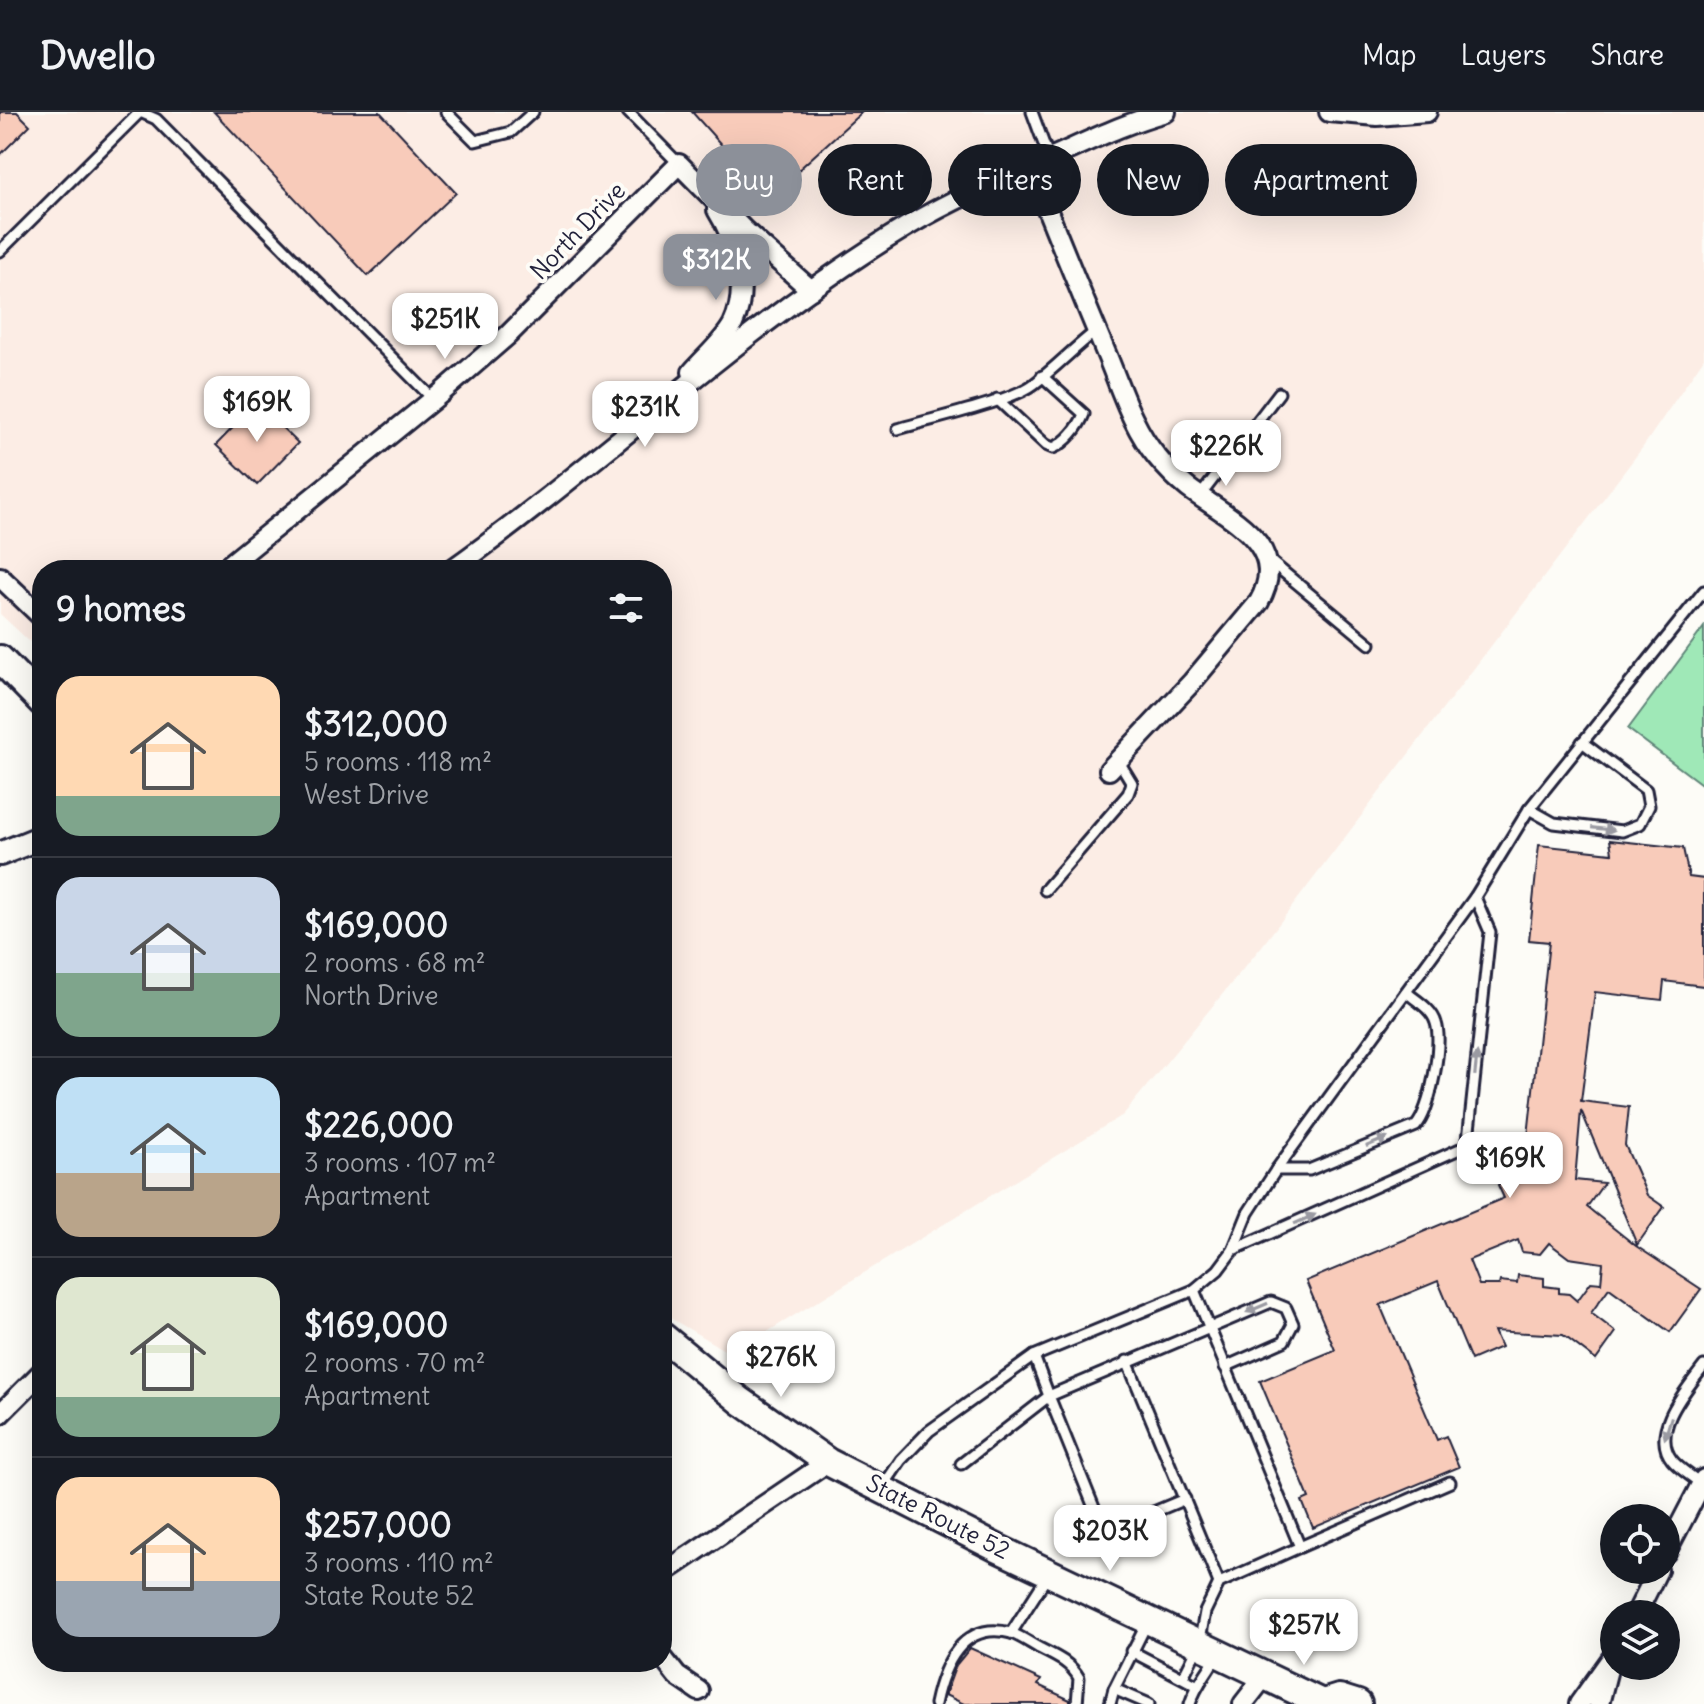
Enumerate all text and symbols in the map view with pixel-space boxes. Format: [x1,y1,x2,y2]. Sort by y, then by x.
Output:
text: Dwello [40,32,156,79]
text: Map [1362,37,1417,73]
text: Layers [1461,37,1547,73]
text: Share [1591,37,1664,73]
chip: Buy [696,144,802,216]
chip: Rent [818,144,932,216]
chip: Filters [948,144,1081,216]
chip: New [1097,144,1209,216]
chip: Apartment [1225,144,1417,216]
street label: North Drive [523,175,631,285]
pin: $312K [660,234,772,302]
text: $312K [681,243,751,276]
pin: $251K [389,293,501,361]
text: $251K [410,302,480,335]
pin: $169K [201,376,313,444]
pin: $231K [589,381,701,449]
text: $169K [222,385,292,418]
text: $231K [610,390,680,423]
pin: $226K [1170,420,1282,488]
text: $226K [1189,429,1263,462]
icon: filters [604,586,648,630]
text: 9 homes [56,587,186,630]
text: $312,000 [304,702,448,745]
icon: home [120,708,216,804]
text: 5 rooms · 118 m² [304,745,492,778]
text: West Drive [304,778,429,811]
one-way arrow [1590,823,1615,836]
text: $169,000 [304,903,448,946]
icon: home [120,909,216,1005]
text: 2 rooms · 68 m² [304,946,486,979]
text: North Drive [304,979,438,1012]
one-way arrow [1470,1051,1483,1076]
text: $226,000 [304,1103,454,1146]
icon: home [120,1109,216,1205]
pin: $169K [1454,1132,1566,1200]
one-way arrow [1365,1136,1389,1149]
text: $169K [1475,1141,1545,1174]
text: 3 rooms · 107 m² [304,1146,496,1179]
text: Apartment [304,1179,430,1212]
one-way arrow [1293,1213,1317,1226]
one-way arrow [1245,1302,1269,1315]
text: $169,000 [304,1303,448,1346]
icon: home [120,1309,216,1405]
pin: $276K [725,1331,837,1399]
text: $276K [745,1340,817,1373]
text: 2 rooms · 70 m² [304,1346,485,1379]
text: Apartment [304,1379,430,1412]
one-way arrow [1661,1416,1674,1440]
street label: State Route 52 [862,1467,1015,1565]
text: $257,000 [304,1503,452,1546]
map controls [1600,1504,1680,1680]
button: locate [1600,1504,1680,1584]
pin: $203K [1054,1505,1166,1573]
icon: home [120,1509,216,1605]
text: $203K [1072,1514,1148,1547]
text: 3 rooms · 110 m² [304,1546,494,1579]
text: State Route 52 [304,1579,474,1612]
pin: $257K [1248,1599,1360,1667]
button: layers [1600,1600,1680,1680]
text: $257K [1268,1608,1340,1641]

